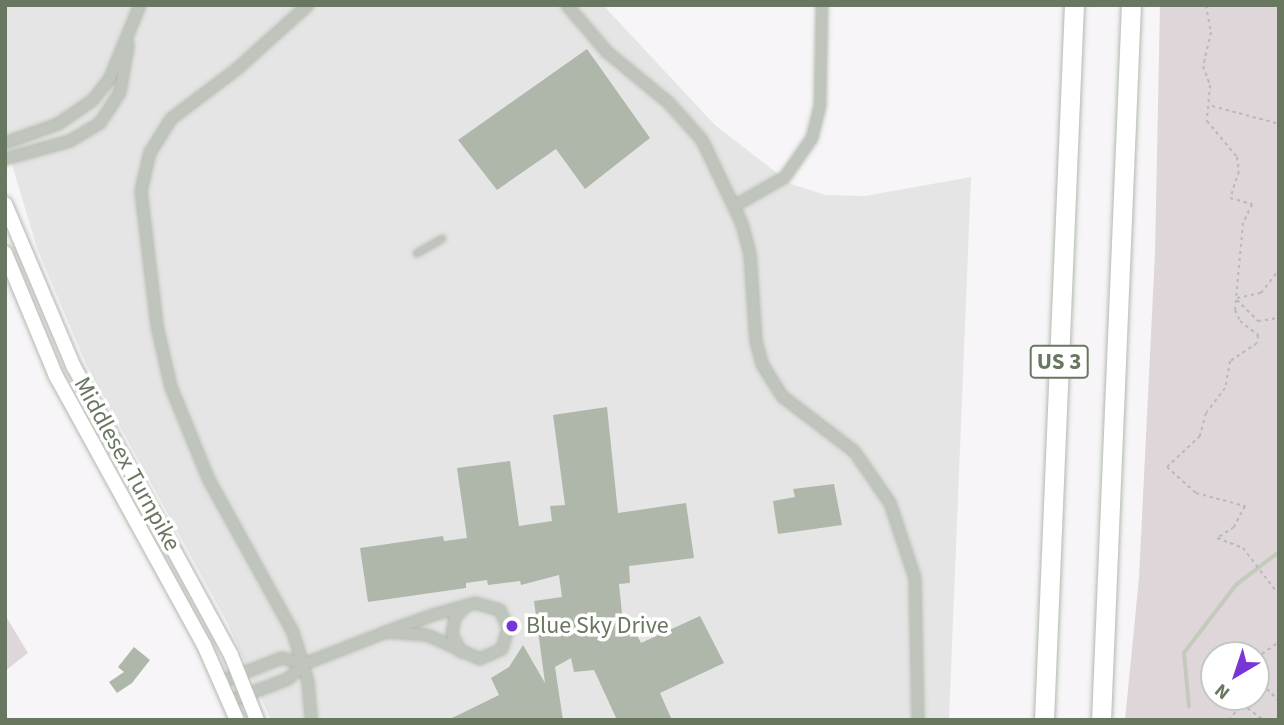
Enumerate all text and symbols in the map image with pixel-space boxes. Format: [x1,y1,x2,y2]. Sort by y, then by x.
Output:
road number: US 3 [1029,342,1089,382]
street label: Middlesex Turnpike [67,372,187,556]
place label: Blue Sky Drive [526,612,669,640]
marker: Blue Sky Drive [504,618,520,634]
north arrow [1200,641,1270,711]
text: N [1209,677,1236,706]

